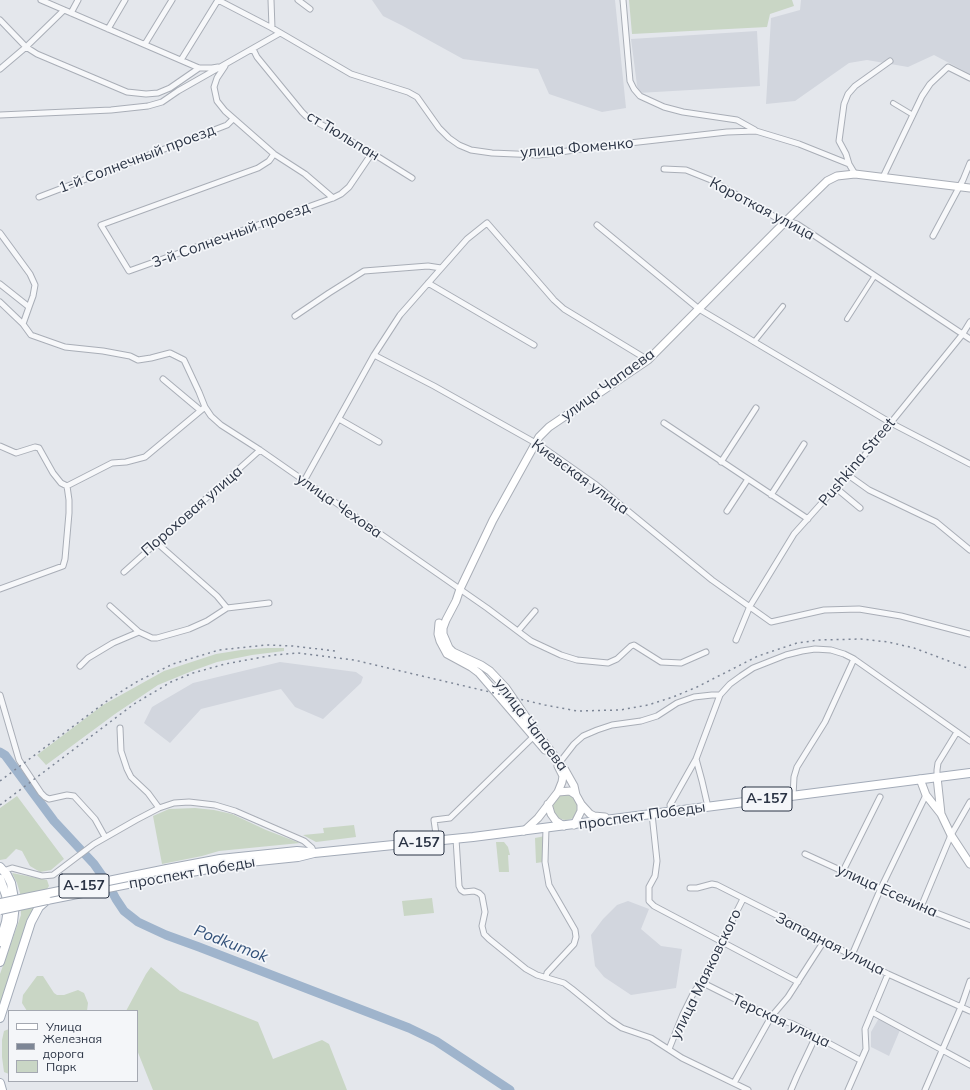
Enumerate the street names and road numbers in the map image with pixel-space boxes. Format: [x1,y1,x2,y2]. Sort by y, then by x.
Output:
street label: ст Тюльпан [303,107,383,165]
street label: 1-й Солнечный проезд [56,121,218,197]
street label: улица Фоменко [520,134,634,162]
street label: Короткая улица [706,174,818,244]
street label: 3-й Солнечный проезд [150,198,312,272]
street label: улица Чапаева [558,345,658,425]
street label: Pushkina Street [815,414,899,510]
street label: Киевская улица [528,436,632,518]
street label: Пороховая улица [138,462,246,560]
street label: улица Чехова [293,470,385,542]
street label: улица Чапаева [490,675,572,775]
road number: А-157 [742,787,792,811]
street label: проспект Победы [577,798,707,834]
road number: А-157 [394,831,444,855]
street label: проспект Победы [127,853,257,893]
street label: улица Есенина [834,861,940,921]
road number: А-157 [59,874,109,898]
street label: улица Маяковского [667,906,745,1042]
street label: Западная улица [772,909,888,979]
street label: Терская улица [729,990,833,1052]

